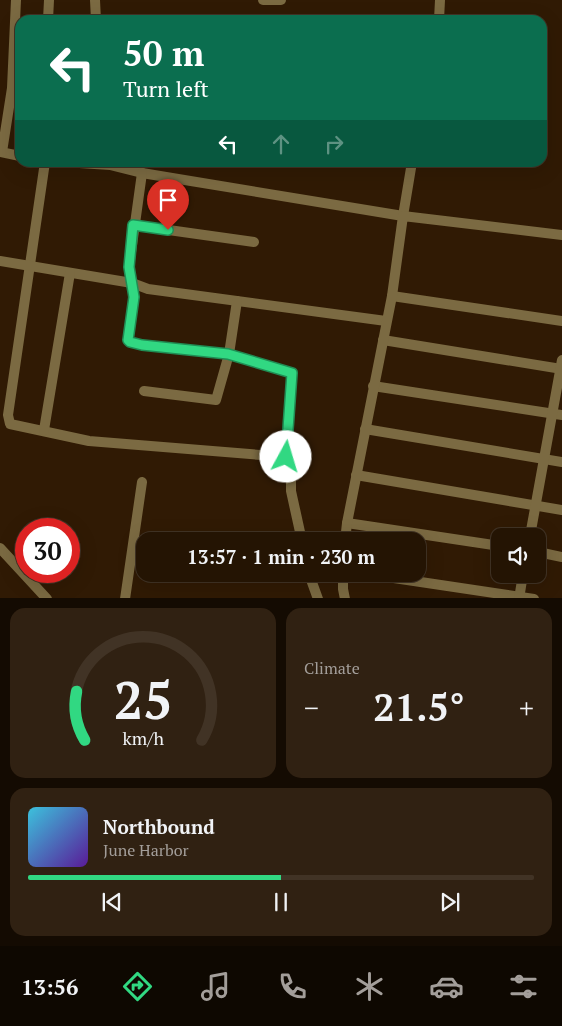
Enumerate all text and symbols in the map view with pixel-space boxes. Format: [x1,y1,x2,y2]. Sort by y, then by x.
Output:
text: 50 m [123,30,204,76]
icon: left [40,35,105,100]
text: Turn left [123,74,209,103]
icon: left [214,130,242,158]
icon: ahead [267,130,295,158]
icon: right [320,130,348,158]
pin [147,179,189,230]
icon: arrive [154,186,182,214]
position arrow [259,430,311,482]
speed limit sign: 30 [15,518,80,583]
map controls [491,528,546,583]
button: sound [491,528,546,583]
text: 13:57 · 1 min · 230 m [187,544,375,569]
text: Climate [304,657,360,679]
text: 25 [114,665,172,734]
text: 21.5° [373,682,465,732]
text: − [304,689,319,726]
text: + [519,689,534,726]
text: km/h [122,726,164,750]
text: Northbound [103,814,215,839]
text: June Harbor [103,839,189,861]
icon: previous [98,888,126,916]
icon: pause [267,888,295,916]
icon: next [436,888,464,916]
icon: directions [120,969,155,1004]
icon: music [198,969,233,1004]
icon: phone [275,969,310,1004]
icon: climate [352,969,387,1004]
icon: car [429,969,464,1004]
icon: filters [506,969,541,1004]
text: 13:56 [21,972,78,1001]

